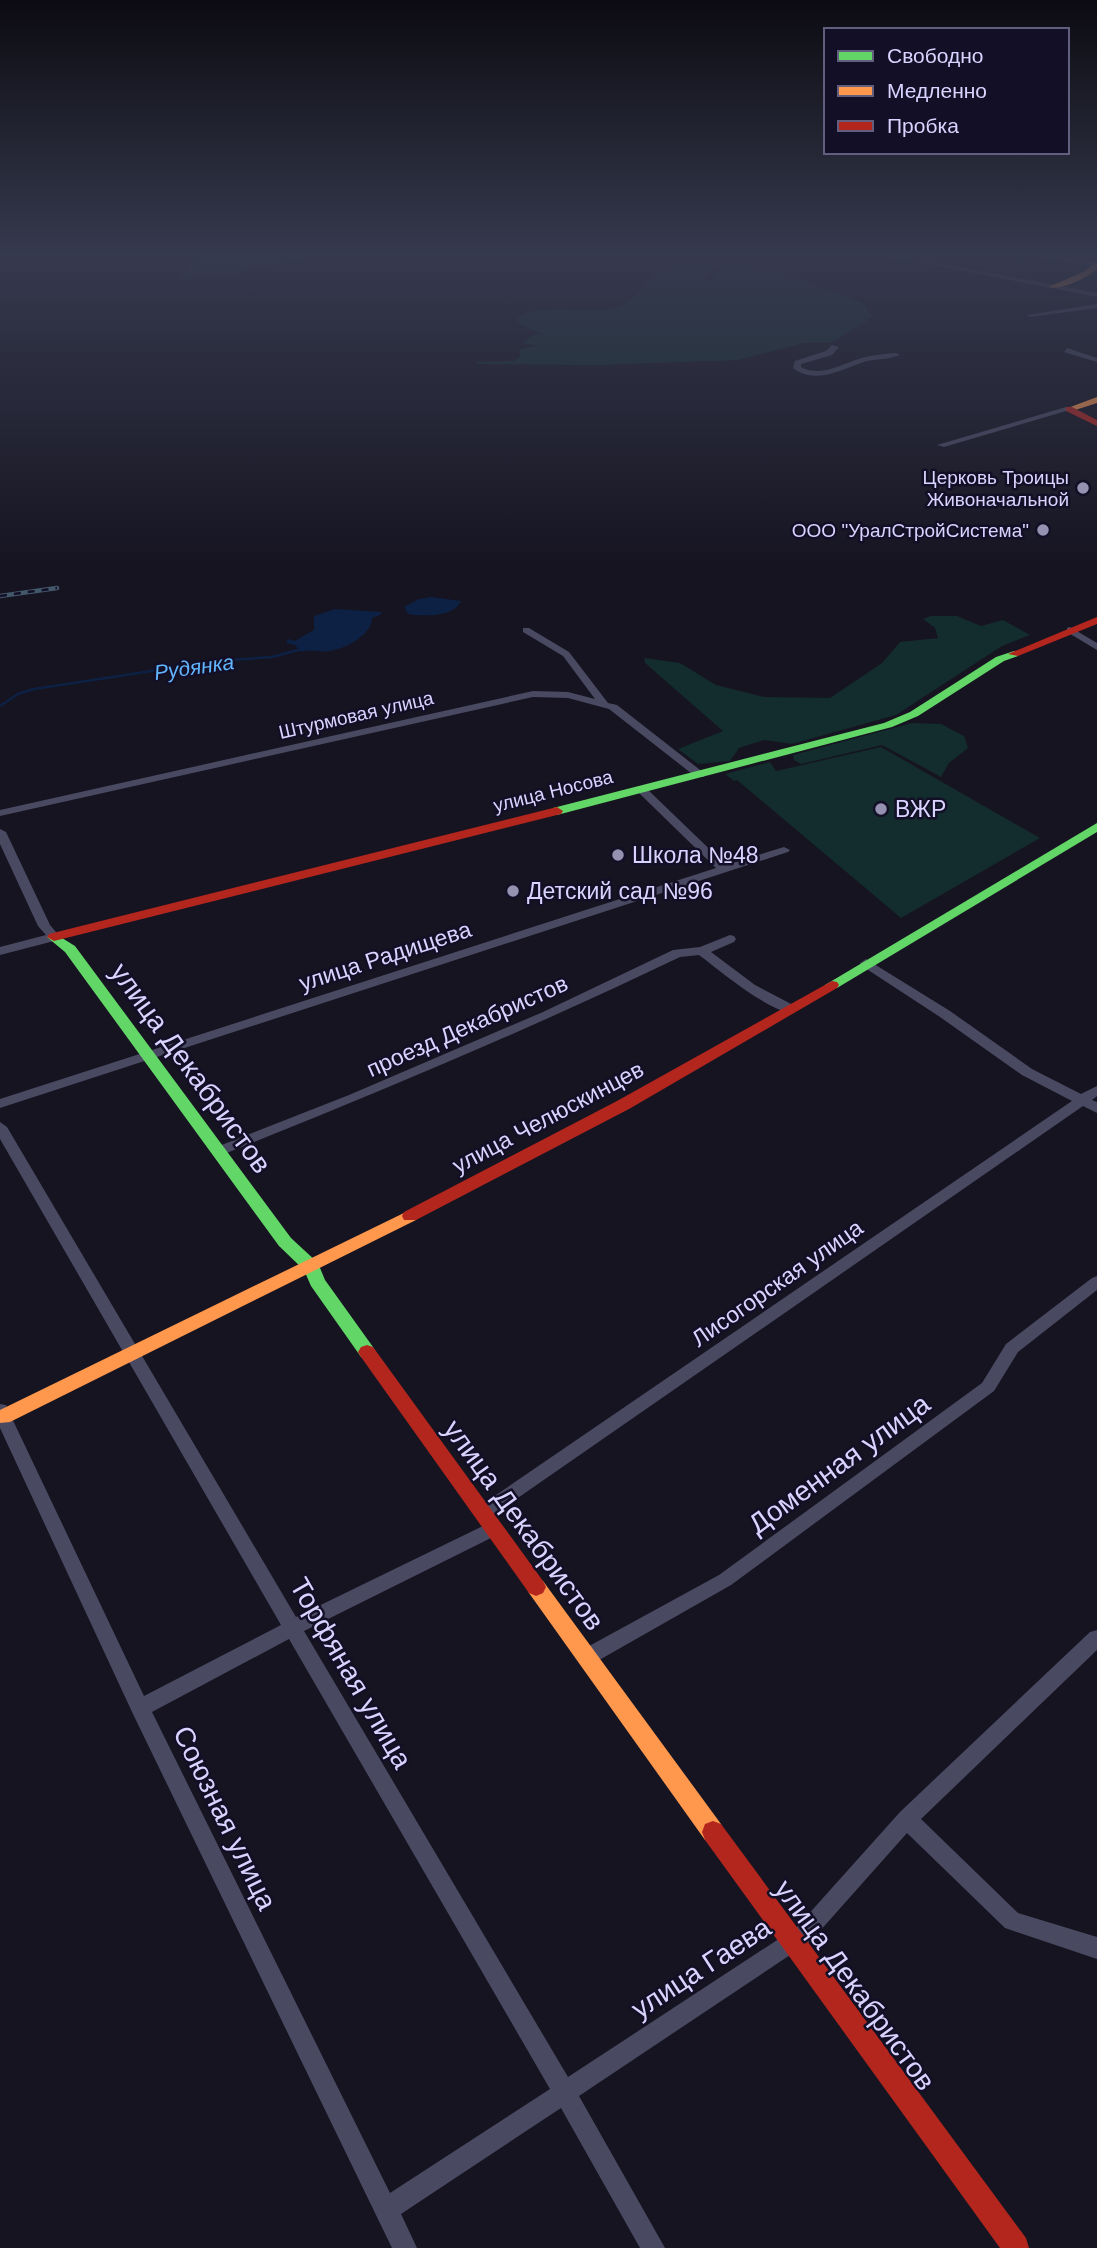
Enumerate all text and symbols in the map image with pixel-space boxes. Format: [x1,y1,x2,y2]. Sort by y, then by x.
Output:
legend [824,28,1069,154]
text: Свободно [887,44,984,67]
text: Медленно [887,79,987,102]
text: Пробка [887,114,959,137]
place label: Церковь Троицы Живоначальной [923,467,1069,510]
marker: Церковь Троицы Живоначальной [1075,480,1091,496]
place label: ООО "УралСтройСистема" [792,520,1029,541]
marker: ООО "УралСтройСистема" [1035,522,1051,538]
water label: Рудянка [153,650,235,684]
street label: Штурмовая улица [277,687,436,743]
street label: улица Носова [491,766,615,816]
place label: ВЖР [895,796,946,822]
marker: ВЖР [873,801,889,817]
place label: Школа №48 [632,842,759,868]
marker: Школа №48 [610,847,626,863]
place label: Детский сад №96 [527,878,713,904]
marker: Детский сад №96 [505,883,521,899]
street label: улица Радищева [296,916,475,996]
street label: улица Декабристов [104,957,278,1179]
street label: проезд Декабристов [362,970,572,1082]
street label: улица Челюскинцев [448,1056,648,1178]
street label: Лисогорская улица [686,1214,868,1352]
street label: Доменная улица [742,1388,936,1540]
street label: улица Декабристов [437,1414,611,1636]
street label: Торфяная улица [284,1572,418,1774]
street label: Союзная улица [167,1721,283,1915]
street label: улица Декабристов [768,1874,942,2096]
street label: улица Гаева [626,1911,777,2024]

